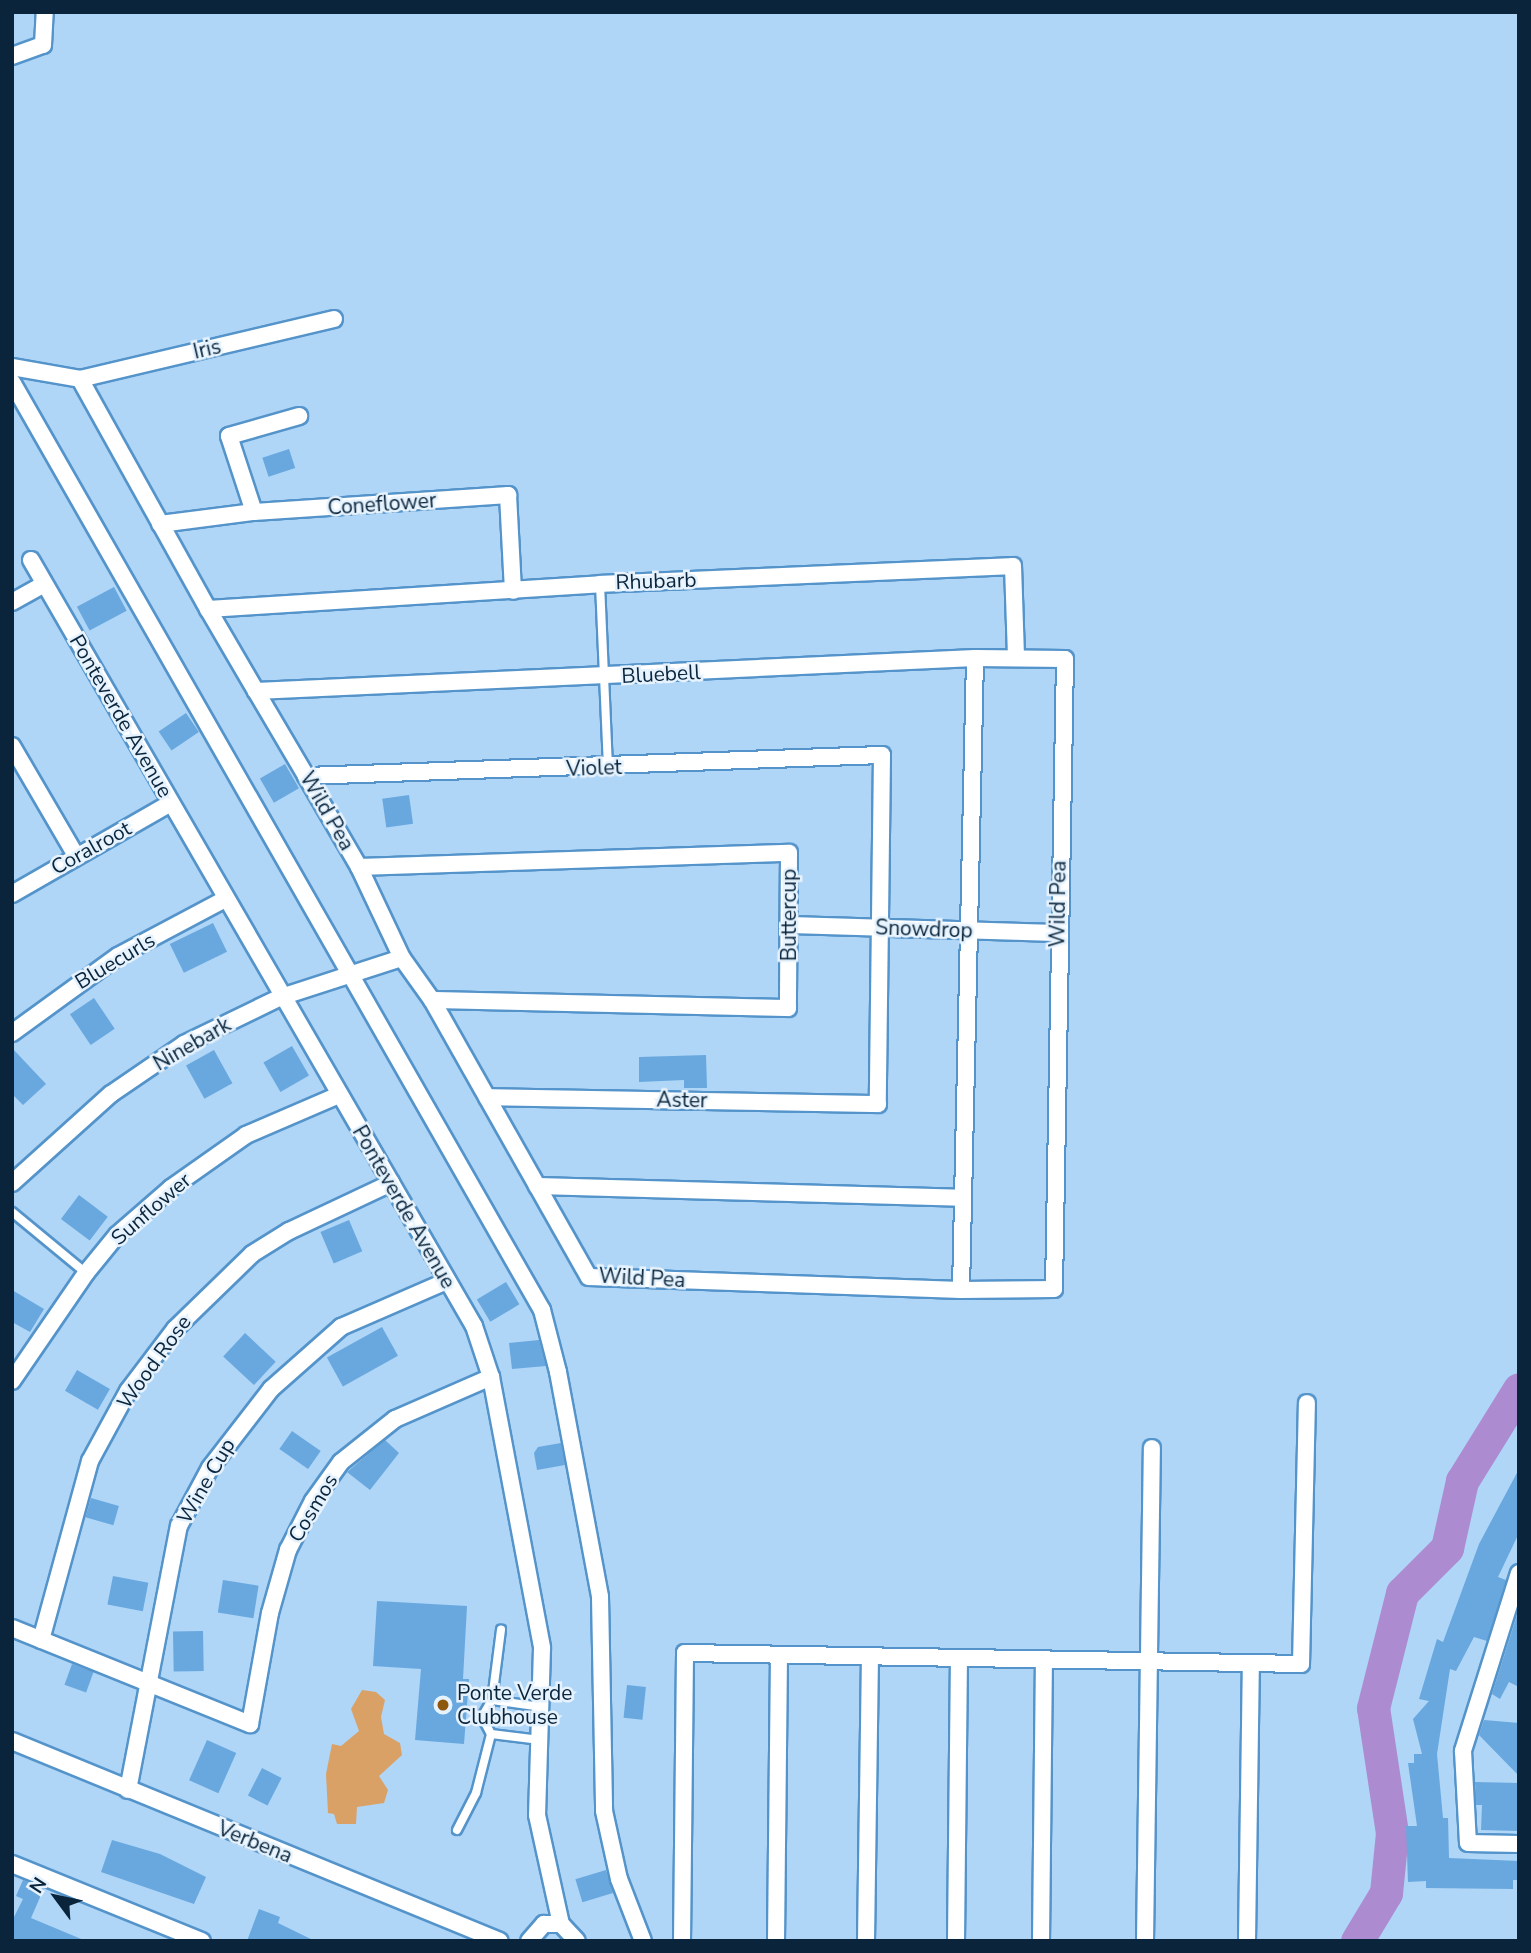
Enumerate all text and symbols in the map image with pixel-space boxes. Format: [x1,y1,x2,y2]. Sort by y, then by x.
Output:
street label: Iris [191,334,223,364]
street label: Coneflower [327,488,437,520]
street label: Rhubarb [615,567,697,595]
street label: Ponteverde Avenue [64,630,178,802]
street label: Bluebell [621,659,701,689]
street label: Violet [566,754,622,782]
street label: Wild Pea [294,767,360,855]
street label: Coralroot [46,816,136,880]
street label: Wild Pea [1045,860,1071,948]
street label: Buttercup [776,869,802,961]
street label: Snowdrop [875,915,973,943]
street label: Bluecurls [71,927,159,995]
street label: Ninebark [149,1012,235,1076]
street label: Aster [656,1087,708,1113]
street label: Ponteverde Avenue [347,1121,461,1293]
street label: Sunflower [106,1168,196,1250]
street label: Wild Pea [598,1263,686,1293]
street label: Wood Rose [112,1310,196,1414]
street label: Wine Cup [171,1434,241,1528]
street label: Cosmos [283,1469,343,1547]
place label: Ponte Verde Clubhouse [457,1680,572,1730]
marker: Ponte Verde Clubhouse [435,1697,451,1713]
street label: Verbena [214,1816,296,1868]
north arrow [21,1862,91,1932]
text: N [24,1873,53,1899]

